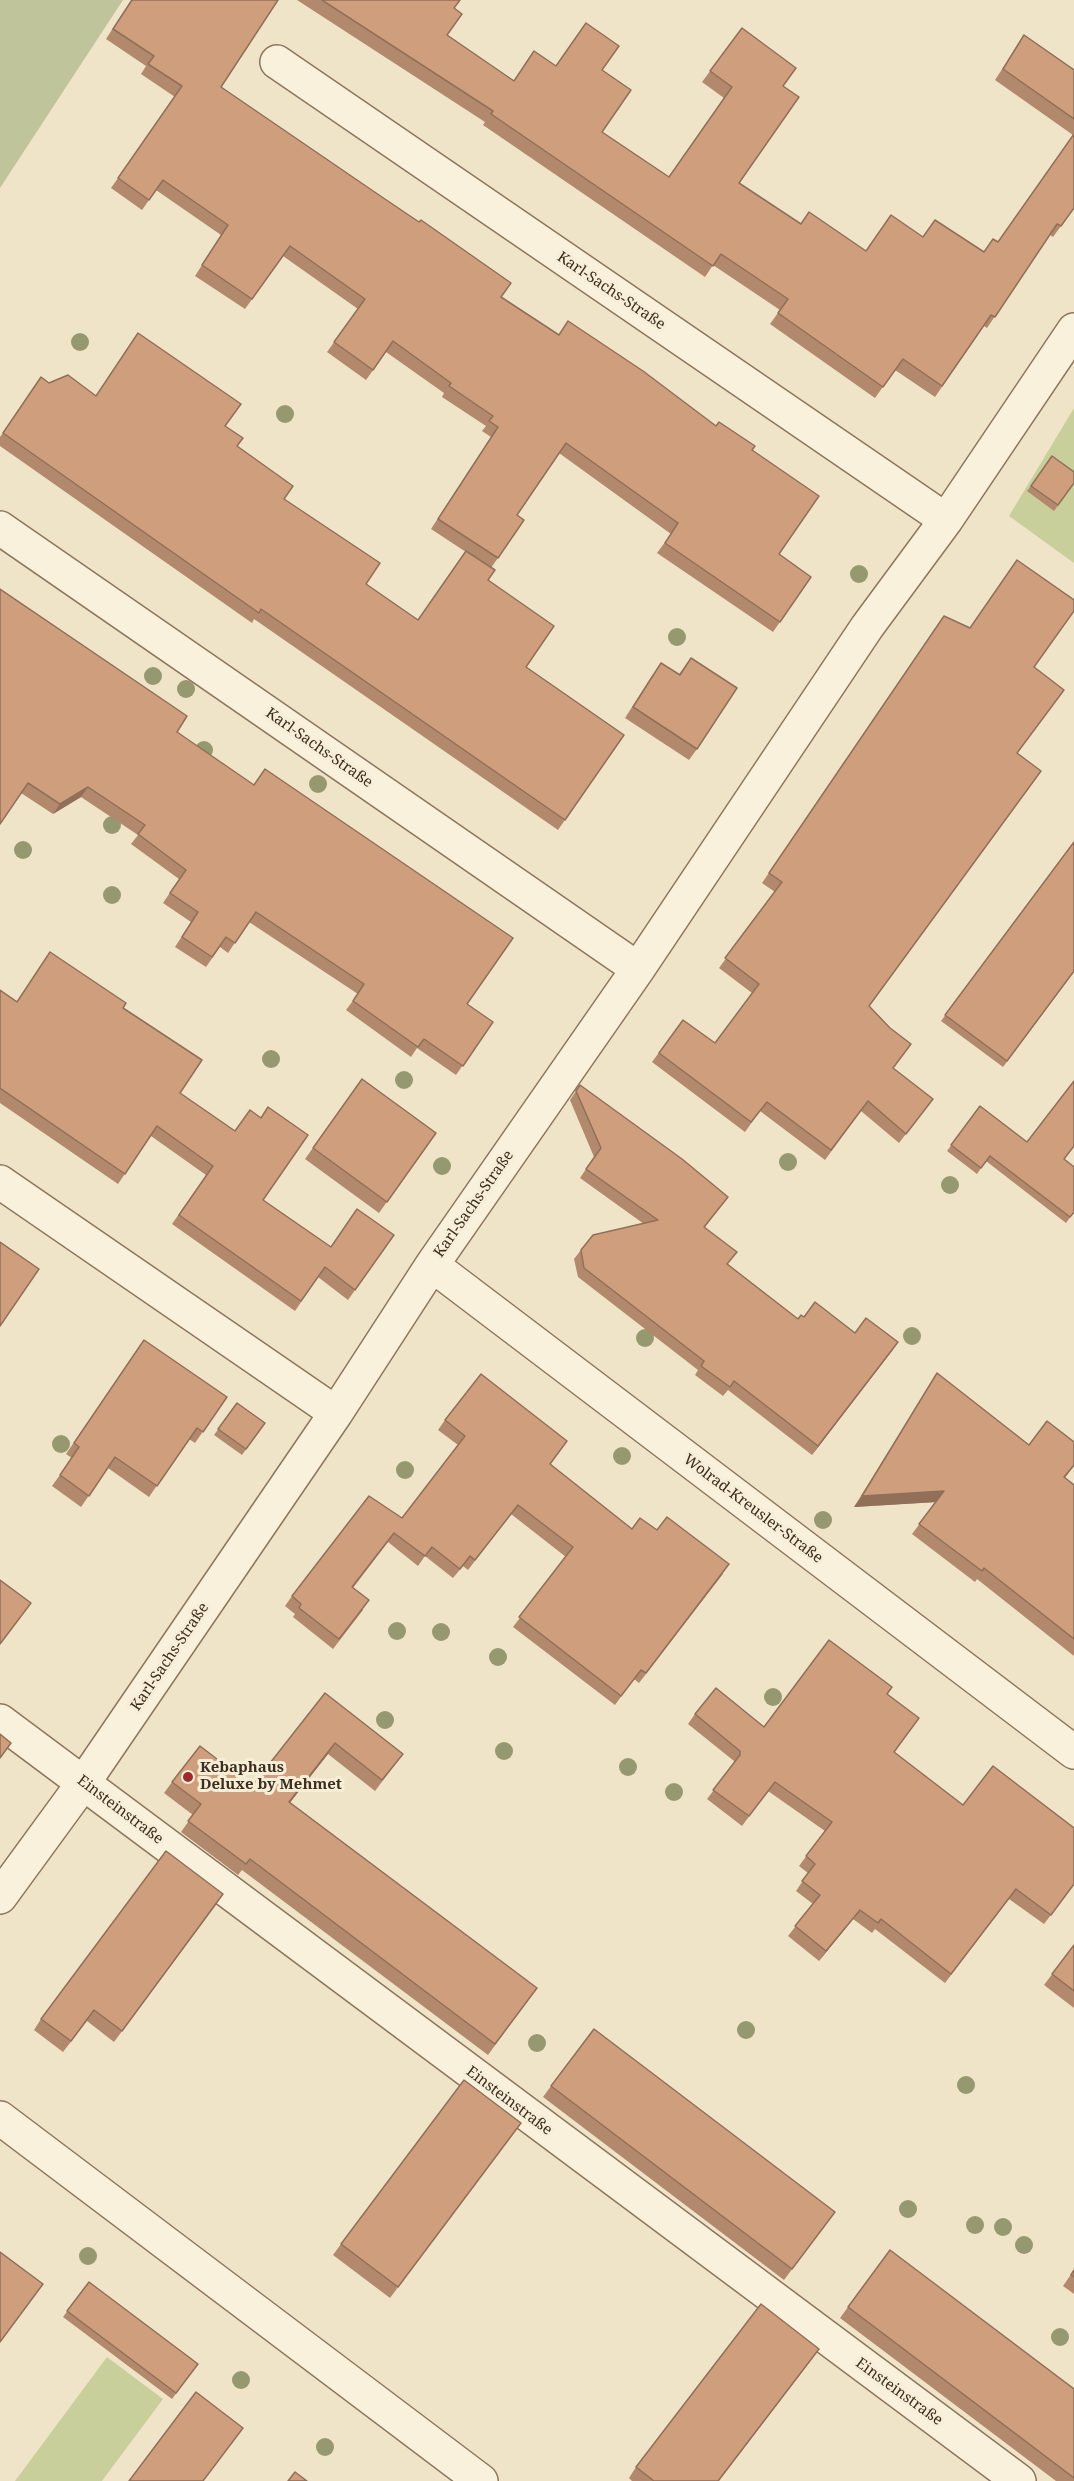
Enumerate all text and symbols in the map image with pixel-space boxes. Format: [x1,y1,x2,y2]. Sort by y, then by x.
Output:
street label: Karl-Sachs-Straße [553,248,669,334]
street label: Karl-Sachs-Straße [262,704,376,792]
street label: Karl-Sachs-Straße [430,1147,518,1261]
street label: Wolrad-Kreusler-Straße [680,1451,826,1567]
street label: Karl-Sachs-Straße [127,1599,213,1715]
place label: Kebaphaus Deluxe by Mehmet [200,1759,342,1794]
marker: Kebaphaus Deluxe by Mehmet [181,1770,195,1784]
street label: Einsteinstraße [73,1772,167,1848]
street label: Einsteinstraße [462,2063,556,2139]
street label: Einsteinstraße [852,2354,946,2430]

